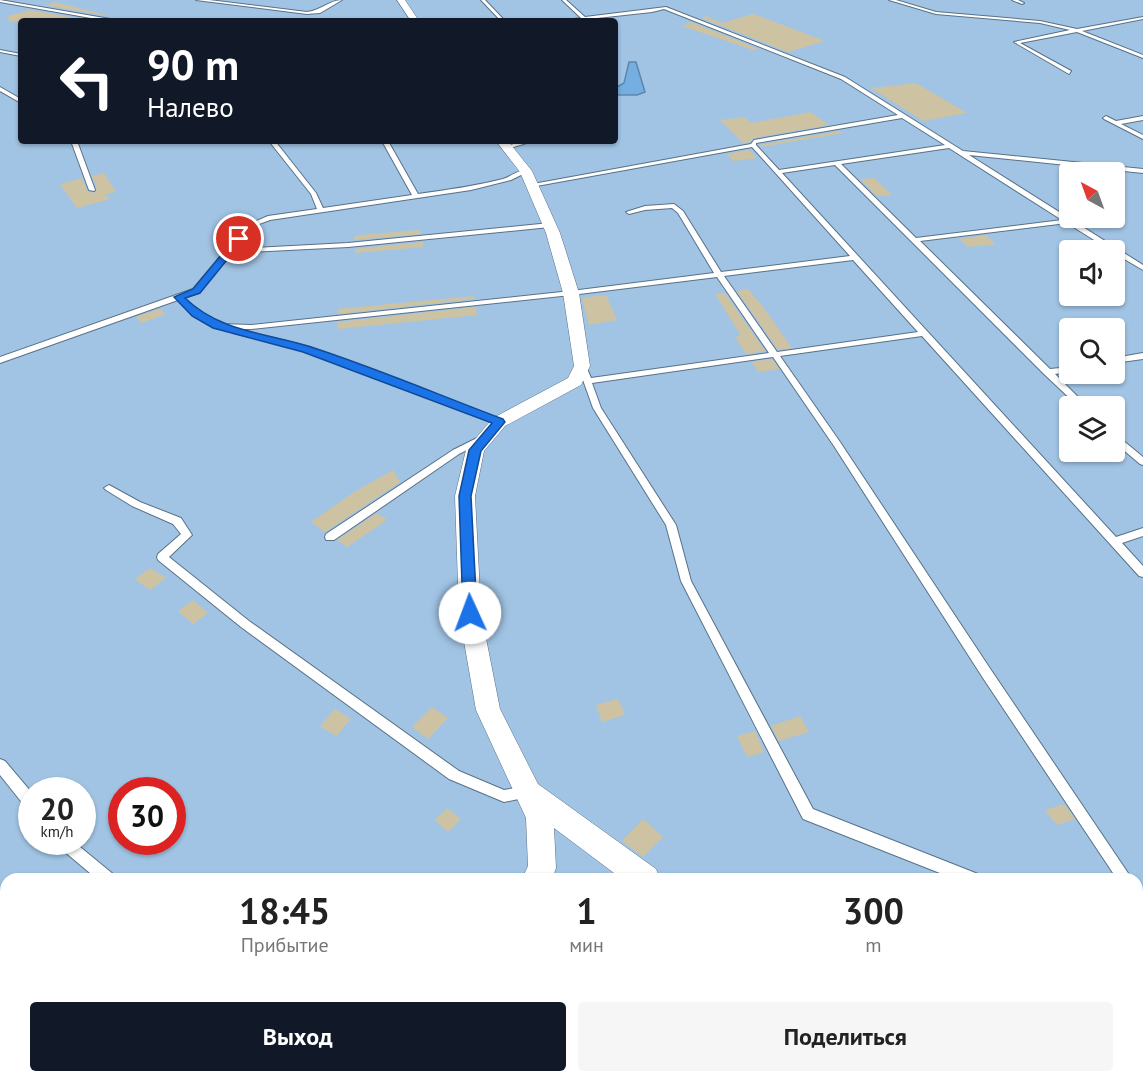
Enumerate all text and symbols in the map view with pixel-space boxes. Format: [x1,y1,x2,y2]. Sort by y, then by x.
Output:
text: 90 m [147,37,239,92]
icon: left [48,42,126,120]
text: Налево [147,90,234,124]
north arrow [1059,162,1125,228]
map controls [1059,162,1125,462]
pin [213,213,264,264]
icon: arrive [222,222,255,255]
button: sound [1059,240,1125,306]
button: search [1059,318,1125,384]
button: layers [1059,396,1125,462]
position arrow [438,581,502,645]
speed limit sign: 30 [108,777,186,855]
text: 20 [40,789,74,828]
text: km/h [41,822,73,841]
text: 18:45 [239,887,330,934]
text: 1 [576,887,597,934]
text: 300 [843,887,904,934]
text: Прибытие [241,932,329,958]
text: мин [569,932,604,958]
text: m [865,932,882,958]
button: Выход [30,1002,566,1071]
button: Поделиться [578,1002,1113,1071]

